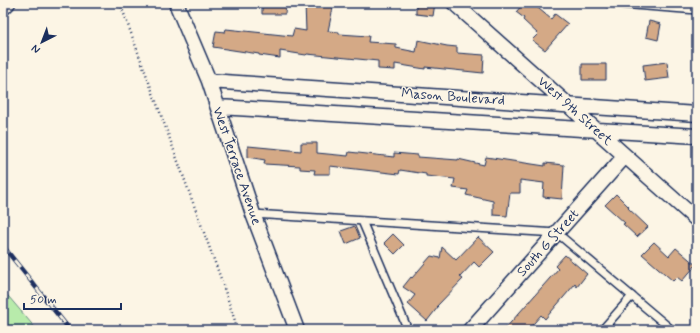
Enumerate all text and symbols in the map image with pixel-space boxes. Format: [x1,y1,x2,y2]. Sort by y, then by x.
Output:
north arrow [22,22,62,62]
text: N [29,41,43,56]
street label: West 9th Street [534,73,617,150]
street label: Mason Boulevard [401,84,505,110]
street label: West Terrace Avenue [208,105,266,227]
street label: South G Street [513,205,583,281]
scale bar [24,285,121,311]
text: 50 m [30,292,57,308]

